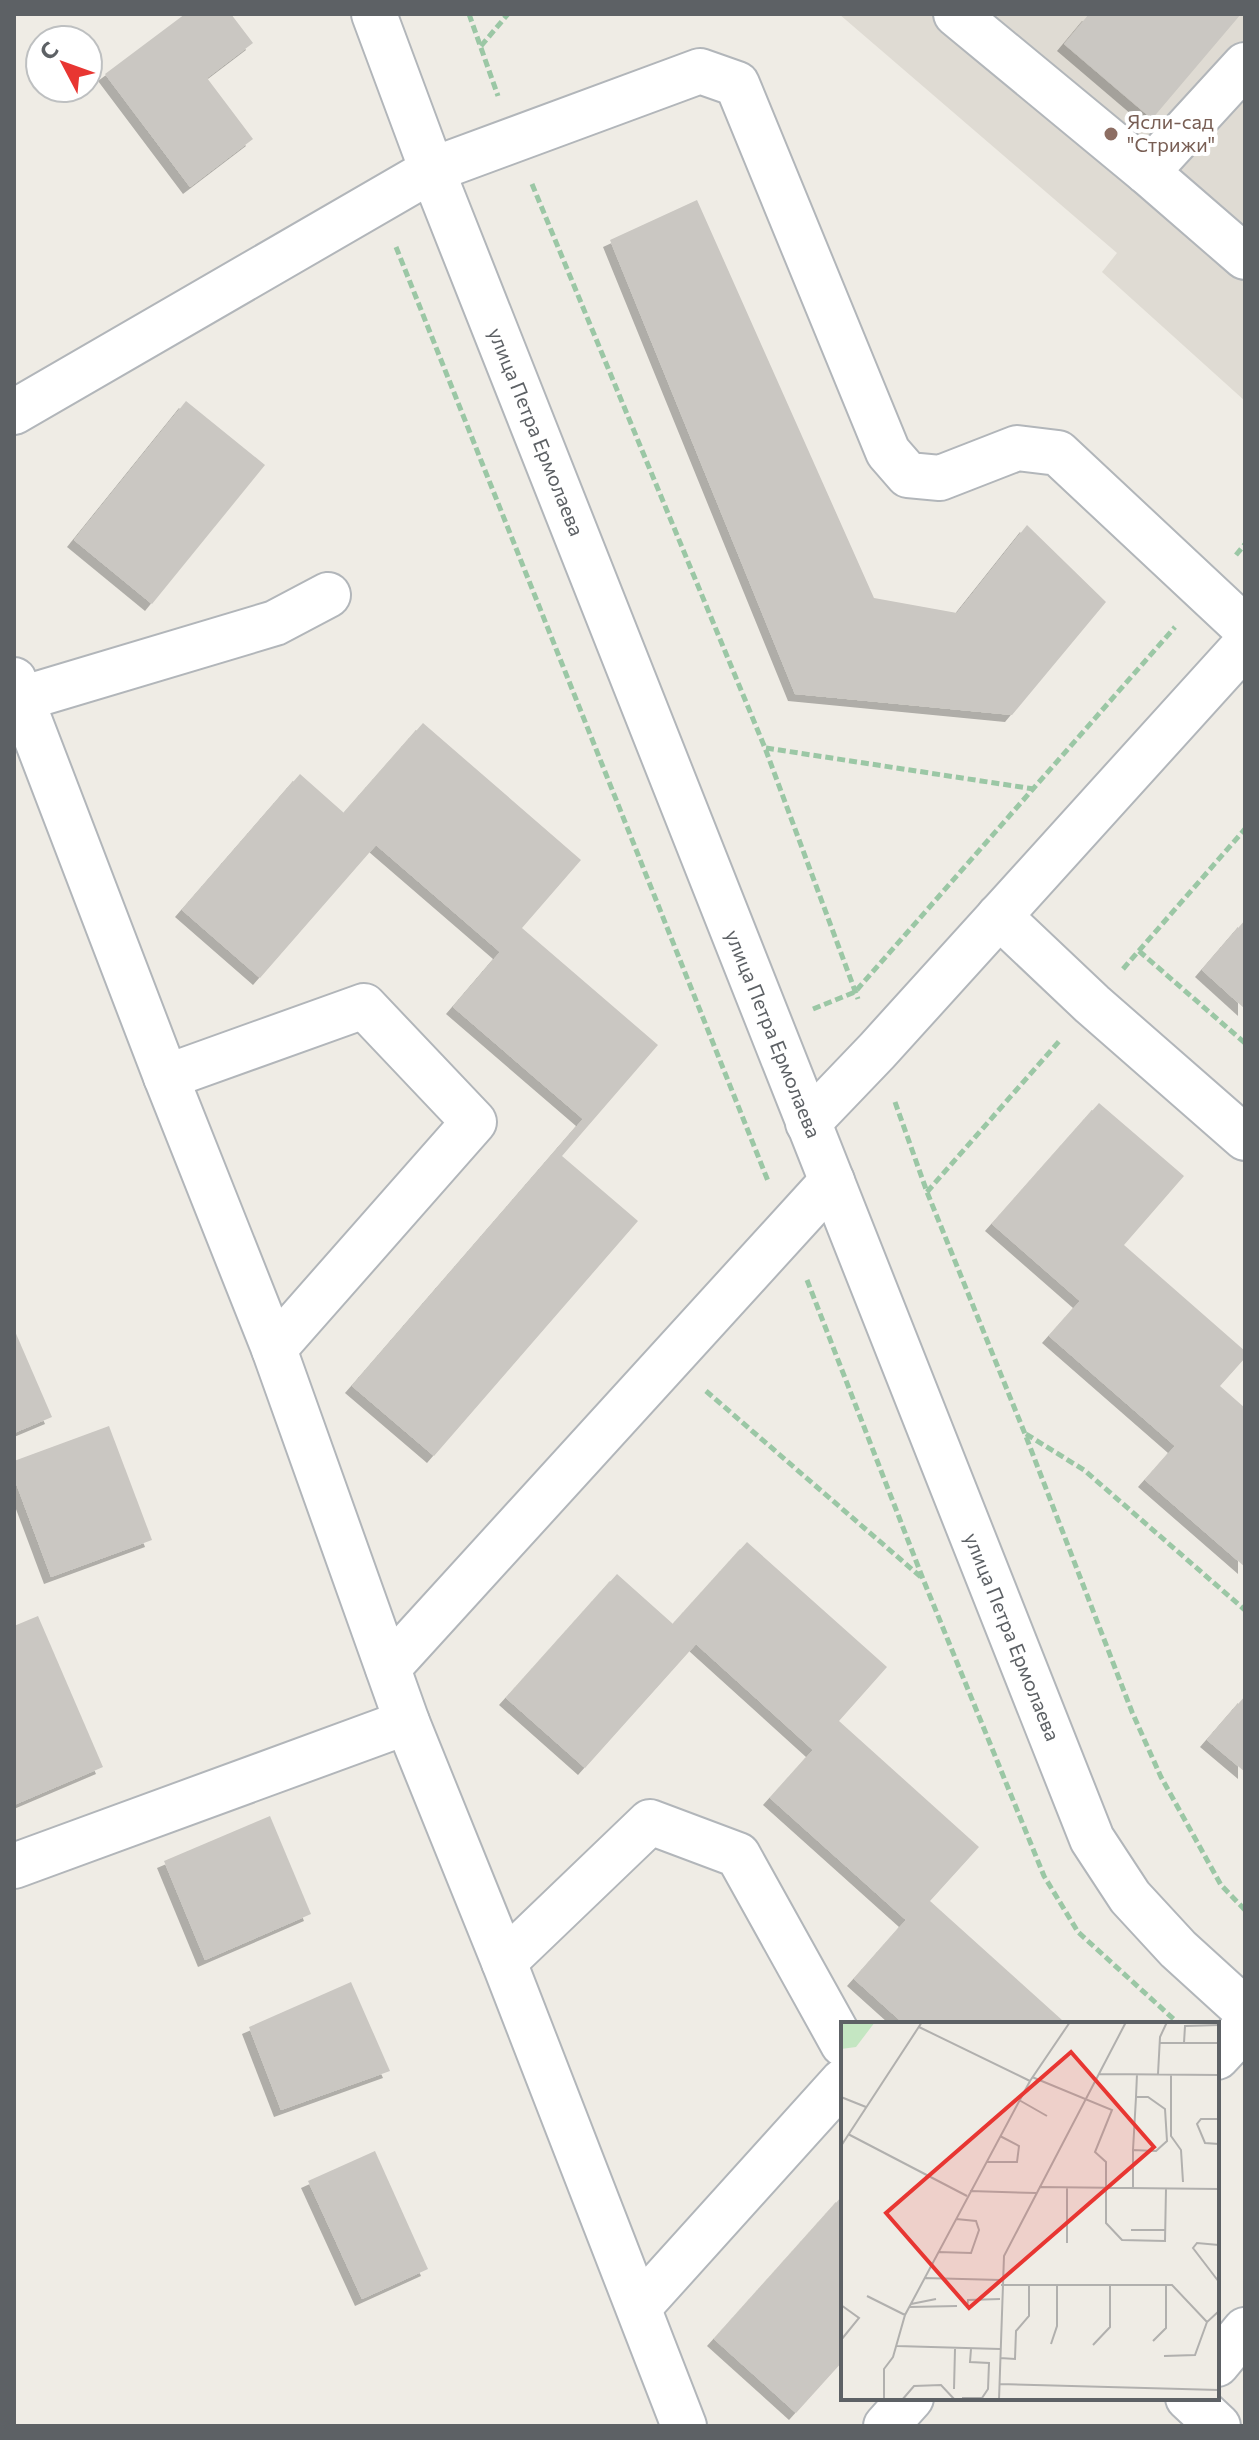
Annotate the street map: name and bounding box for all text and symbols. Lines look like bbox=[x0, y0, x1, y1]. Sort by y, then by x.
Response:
north arrow bbox=[24, 24, 104, 104]
text: С bbox=[33, 36, 64, 65]
place label: Ясли-сад "Стрижи" bbox=[1127, 109, 1215, 156]
marker: Ясли-сад "Стрижи" bbox=[1102, 125, 1120, 143]
street label: улица Петра Ермолаева bbox=[484, 324, 590, 539]
street label: улица Петра Ермолаева bbox=[721, 926, 827, 1141]
street label: улица Петра Ермолаева bbox=[960, 1529, 1066, 1744]
inset map bbox=[841, 2022, 1219, 2400]

